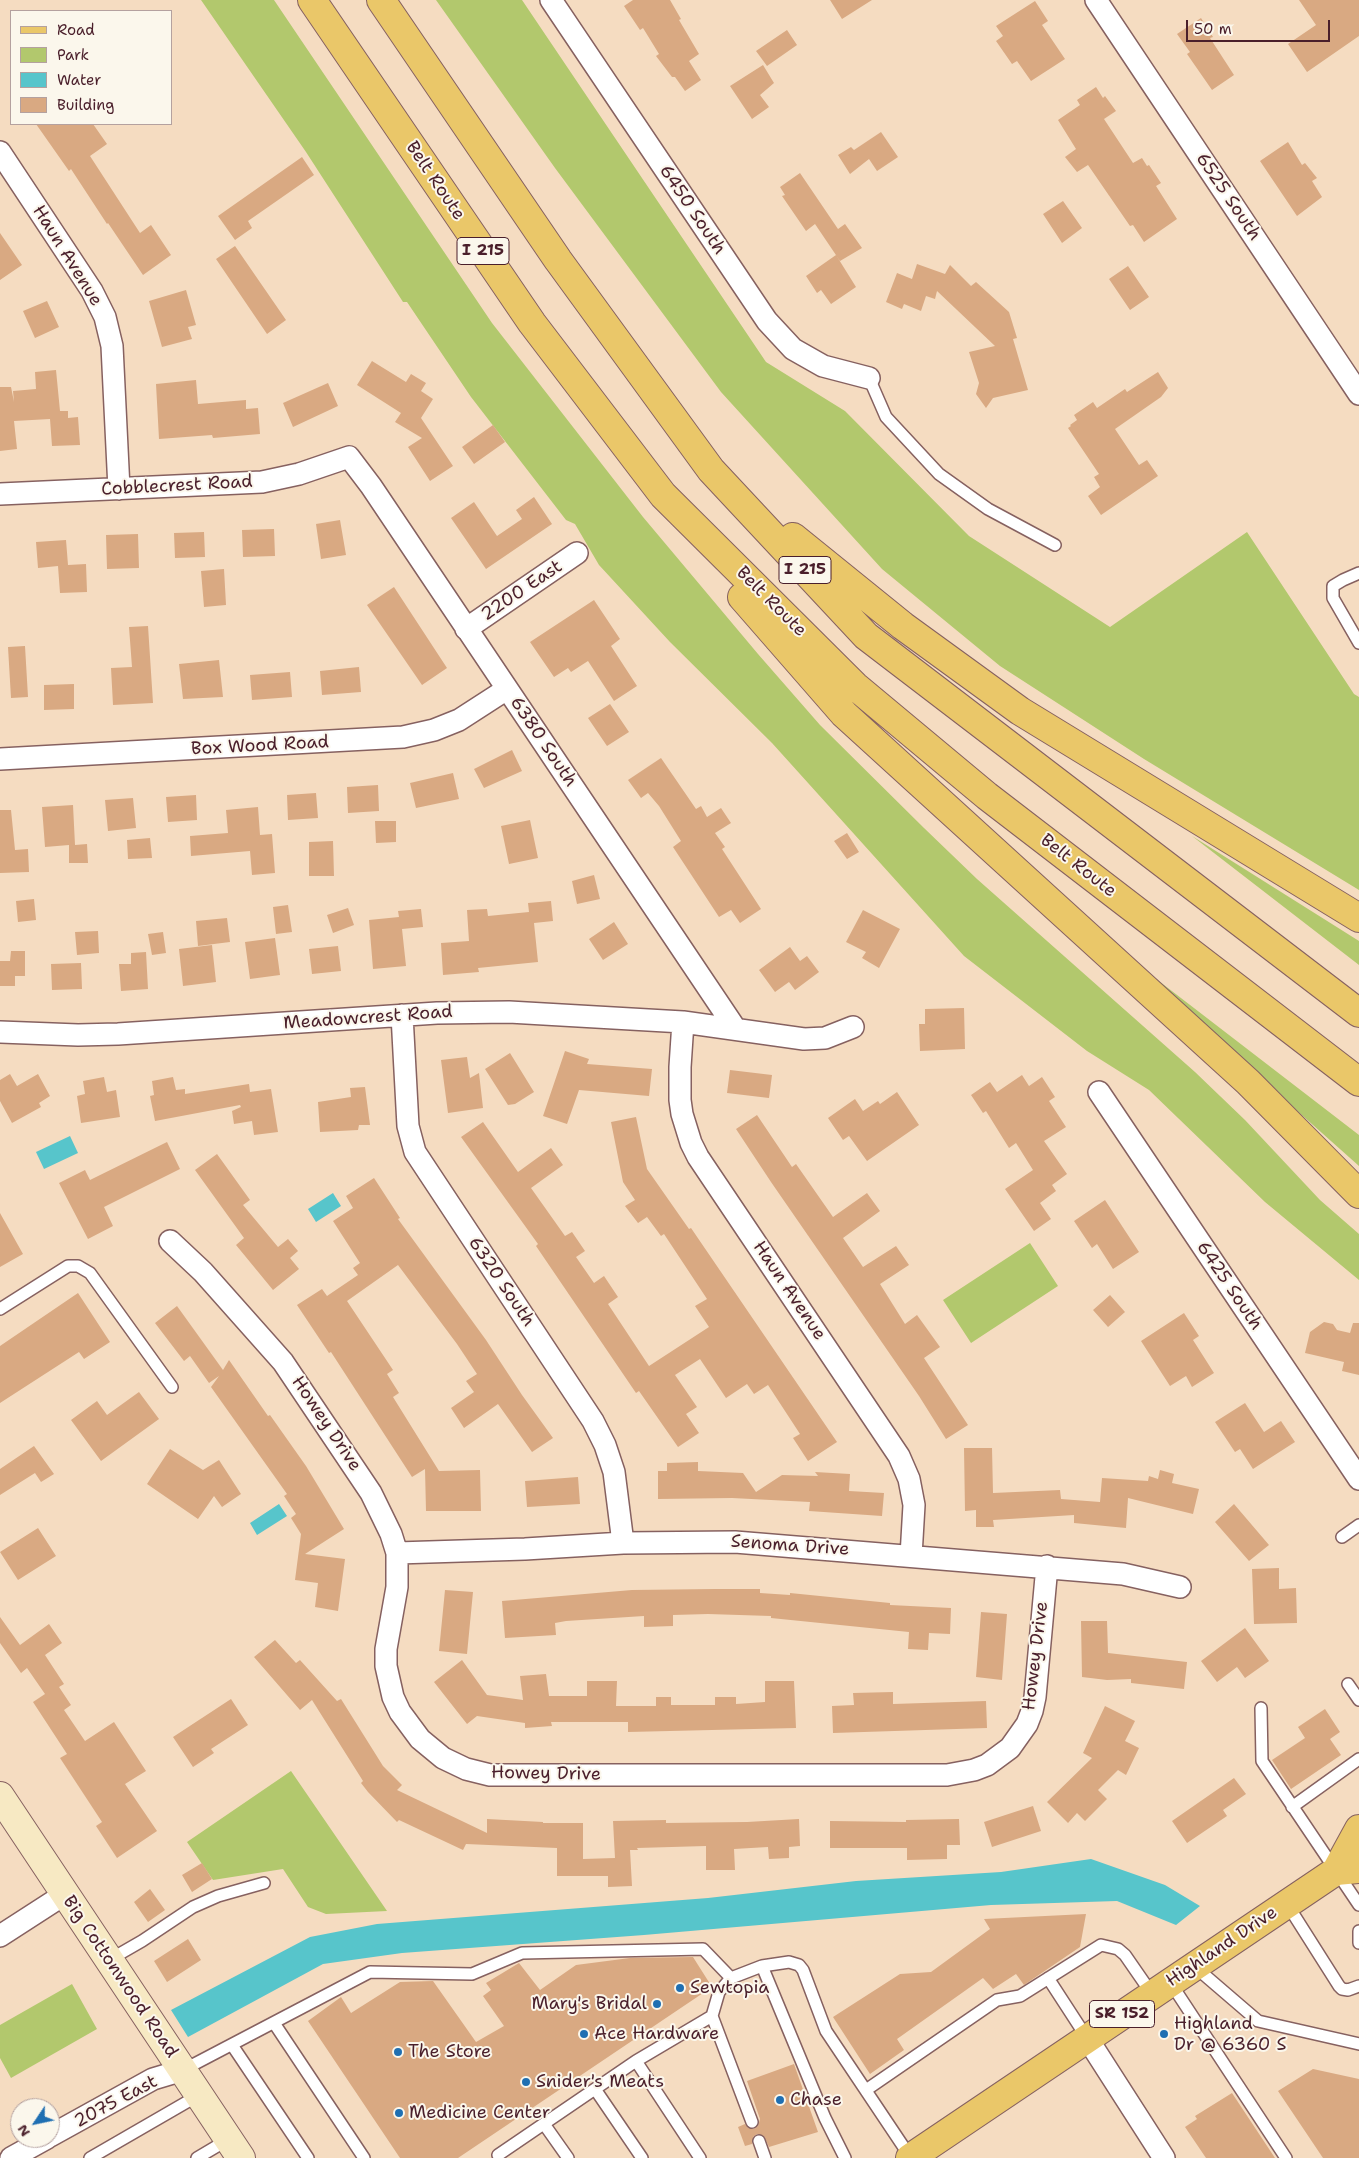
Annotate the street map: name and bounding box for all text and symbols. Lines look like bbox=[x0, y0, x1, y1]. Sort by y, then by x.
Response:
legend bbox=[10, 10, 172, 125]
scale bar bbox=[1189, 10, 1333, 42]
text: 50 m bbox=[1194, 19, 1232, 39]
text: Road bbox=[57, 20, 95, 40]
text: Park bbox=[57, 45, 89, 65]
text: Water bbox=[57, 70, 101, 90]
text: Building bbox=[57, 95, 114, 115]
street label: Belt Route bbox=[401, 137, 469, 225]
street label: 6525 South bbox=[1191, 149, 1265, 245]
street label: 6450 South bbox=[654, 161, 730, 259]
street label: Haun Avenue bbox=[27, 202, 107, 310]
road number: I 215 bbox=[457, 238, 509, 264]
street label: Cobblecrest Road bbox=[101, 471, 253, 501]
street label: 2200 East bbox=[477, 556, 567, 626]
road number: I 215 bbox=[779, 556, 831, 584]
street label: Belt Route bbox=[731, 562, 811, 642]
street label: 6380 South bbox=[505, 693, 581, 791]
street label: Box Wood Road bbox=[191, 732, 329, 760]
street label: Belt Route bbox=[1036, 830, 1120, 902]
street label: Meadowcrest Road bbox=[283, 1001, 453, 1035]
street label: 6320 South bbox=[463, 1233, 539, 1331]
street label: Haun Avenue bbox=[748, 1237, 830, 1345]
street label: 6425 South bbox=[1191, 1237, 1267, 1335]
street label: Howey Drive bbox=[286, 1372, 366, 1476]
street label: Senoma Drive bbox=[730, 1531, 850, 1561]
street label: Howey Drive bbox=[1019, 1600, 1053, 1712]
street label: Howey Drive bbox=[491, 1762, 601, 1786]
street label: Big Cottonwood Road bbox=[58, 1892, 182, 2062]
street label: Highland Drive bbox=[1162, 1902, 1282, 1992]
place label: Sewtopia bbox=[690, 1977, 769, 1999]
marker: Sewtopia bbox=[674, 1982, 686, 1994]
place label: Mary's Bridal bbox=[531, 1993, 647, 2015]
marker: Mary's Bridal bbox=[651, 1998, 663, 2010]
road number: SR 152 bbox=[1090, 2000, 1154, 2028]
place label: Highland Dr @ 6360 S bbox=[1174, 2013, 1287, 2056]
place label: Ace Hardware bbox=[594, 2023, 719, 2045]
marker: Ace Hardware bbox=[578, 2028, 590, 2040]
marker: Highland Dr @ 6360 S bbox=[1158, 2028, 1170, 2040]
place label: The Store bbox=[408, 2041, 491, 2063]
marker: The Store bbox=[392, 2046, 404, 2058]
street label: 2075 East bbox=[71, 2071, 161, 2133]
place label: Snider's Meats bbox=[536, 2071, 664, 2093]
marker: Snider's Meats bbox=[520, 2076, 532, 2088]
place label: Chase bbox=[790, 2089, 842, 2111]
marker: Chase bbox=[774, 2094, 786, 2106]
north arrow bbox=[10, 2098, 60, 2148]
place label: Medicine Center bbox=[409, 2102, 550, 2124]
marker: Medicine Center bbox=[393, 2107, 405, 2119]
text: N bbox=[13, 2121, 34, 2140]

